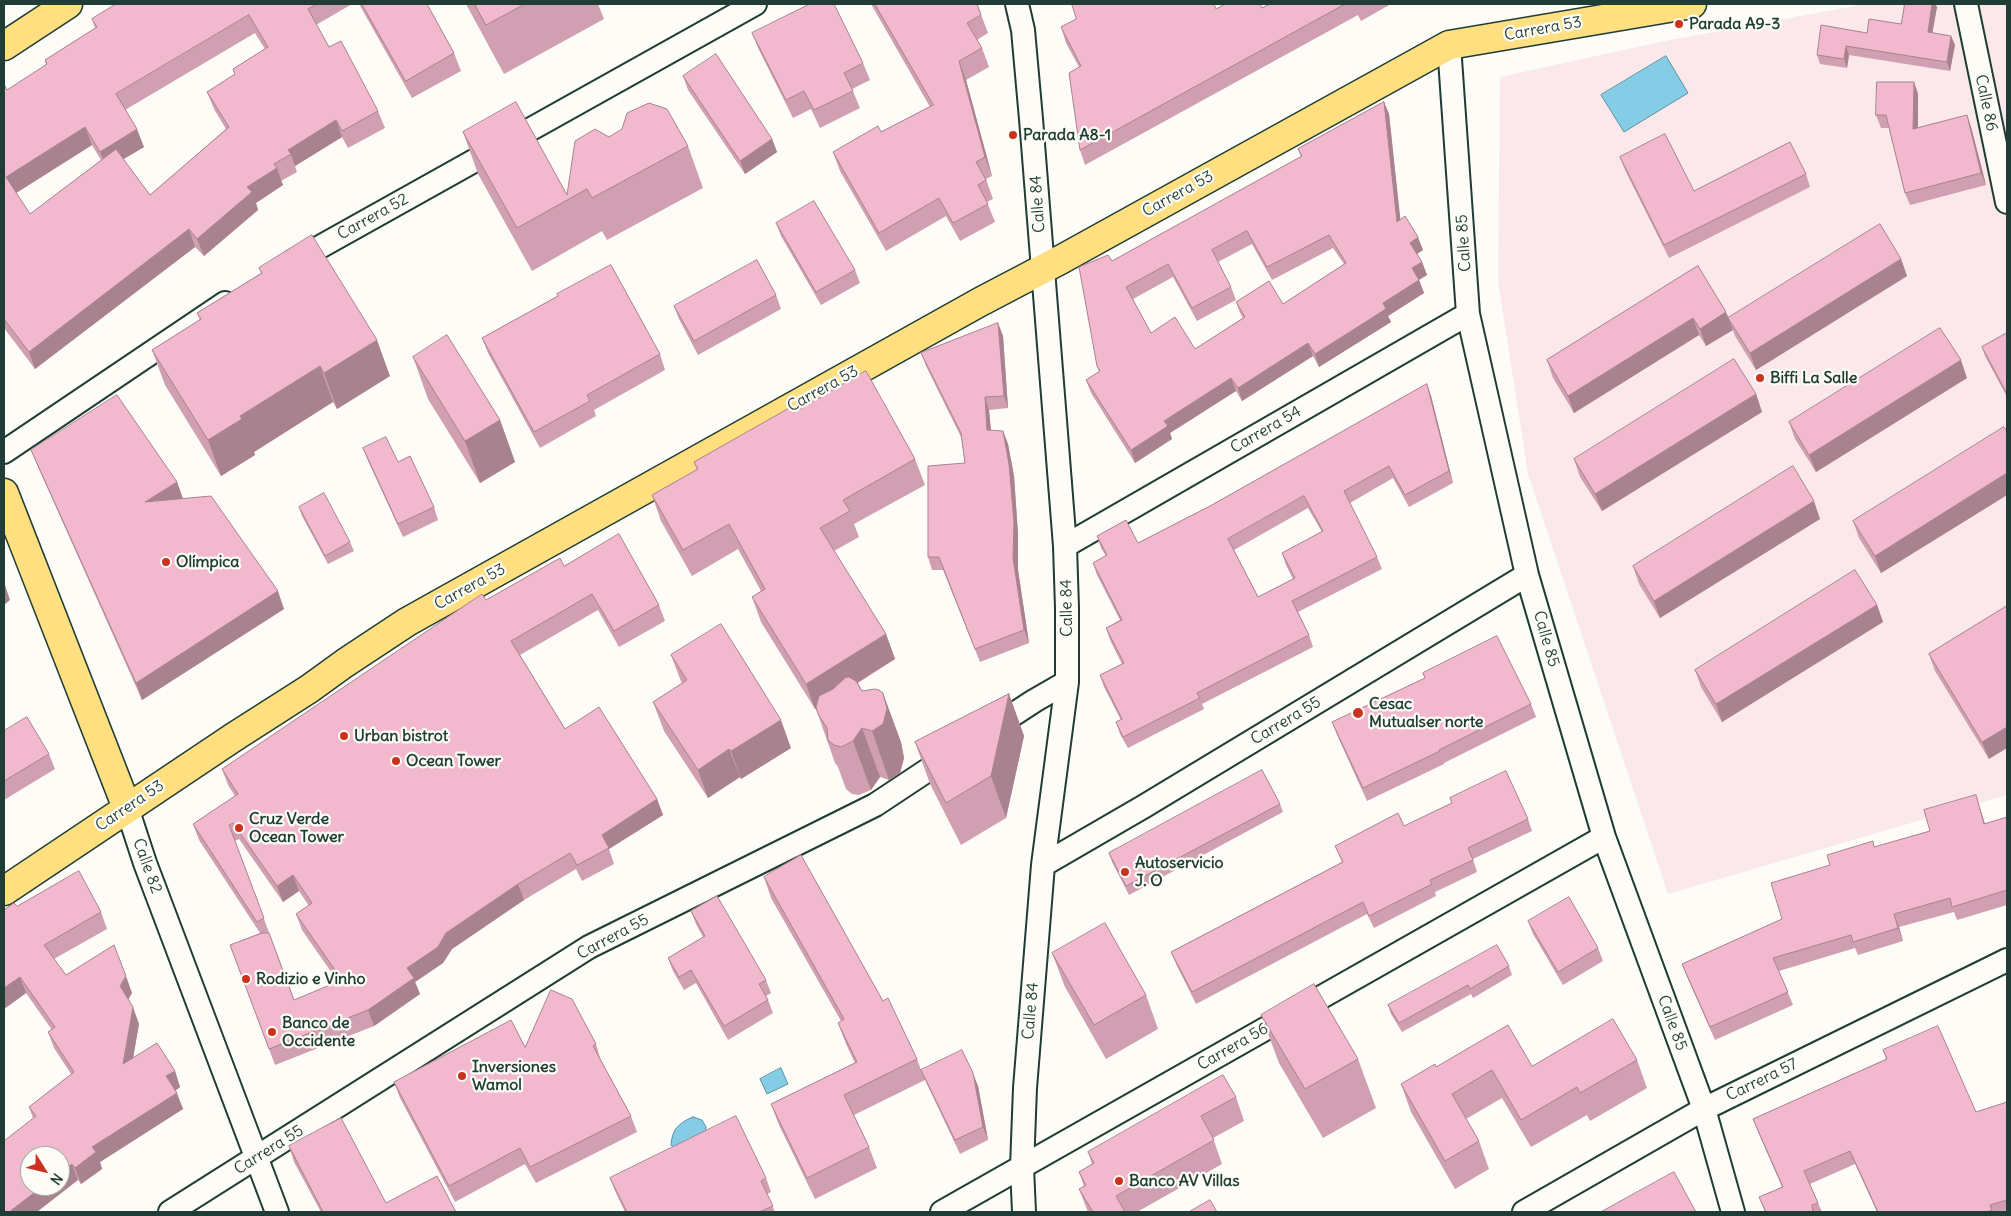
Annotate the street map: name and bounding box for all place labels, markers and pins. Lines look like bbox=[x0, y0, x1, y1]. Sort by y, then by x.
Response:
place label: Parada A9-3 bbox=[1689, 14, 1780, 34]
marker: Parada A9-3 bbox=[1673, 18, 1685, 30]
place label: Parada A8-1 bbox=[1023, 125, 1111, 145]
marker: Parada A8-1 bbox=[1007, 129, 1019, 141]
place label: Biffi La Salle bbox=[1770, 368, 1857, 388]
marker: Biffi La Salle bbox=[1754, 372, 1766, 384]
place label: Olímpica bbox=[176, 552, 239, 572]
marker: Olímpica bbox=[160, 556, 172, 568]
place label: Cesac Mutualser norte bbox=[1369, 694, 1483, 732]
marker: Cesac Mutualser norte bbox=[1351, 706, 1365, 720]
place label: Urban bistrot bbox=[354, 726, 448, 746]
marker: Urban bistrot bbox=[338, 730, 350, 742]
place label: Ocean Tower bbox=[406, 751, 501, 771]
marker: Ocean Tower bbox=[390, 755, 402, 767]
place label: Cruz Verde Ocean Tower bbox=[249, 809, 344, 847]
marker: Cruz Verde Ocean Tower bbox=[233, 822, 245, 834]
place label: Autoservicio J. O bbox=[1135, 853, 1223, 891]
marker: Autoservicio J. O bbox=[1119, 866, 1131, 878]
place label: Rodizio e Vinho bbox=[256, 969, 366, 989]
marker: Rodizio e Vinho bbox=[240, 973, 252, 985]
place label: Banco de Occidente bbox=[282, 1013, 355, 1051]
marker: Banco de Occidente bbox=[266, 1026, 278, 1038]
place label: Inversiones Wamol bbox=[472, 1057, 556, 1095]
marker: Inversiones Wamol bbox=[456, 1070, 468, 1082]
place label: Banco AV Villas bbox=[1129, 1171, 1239, 1191]
marker: Banco AV Villas bbox=[1113, 1175, 1125, 1187]

